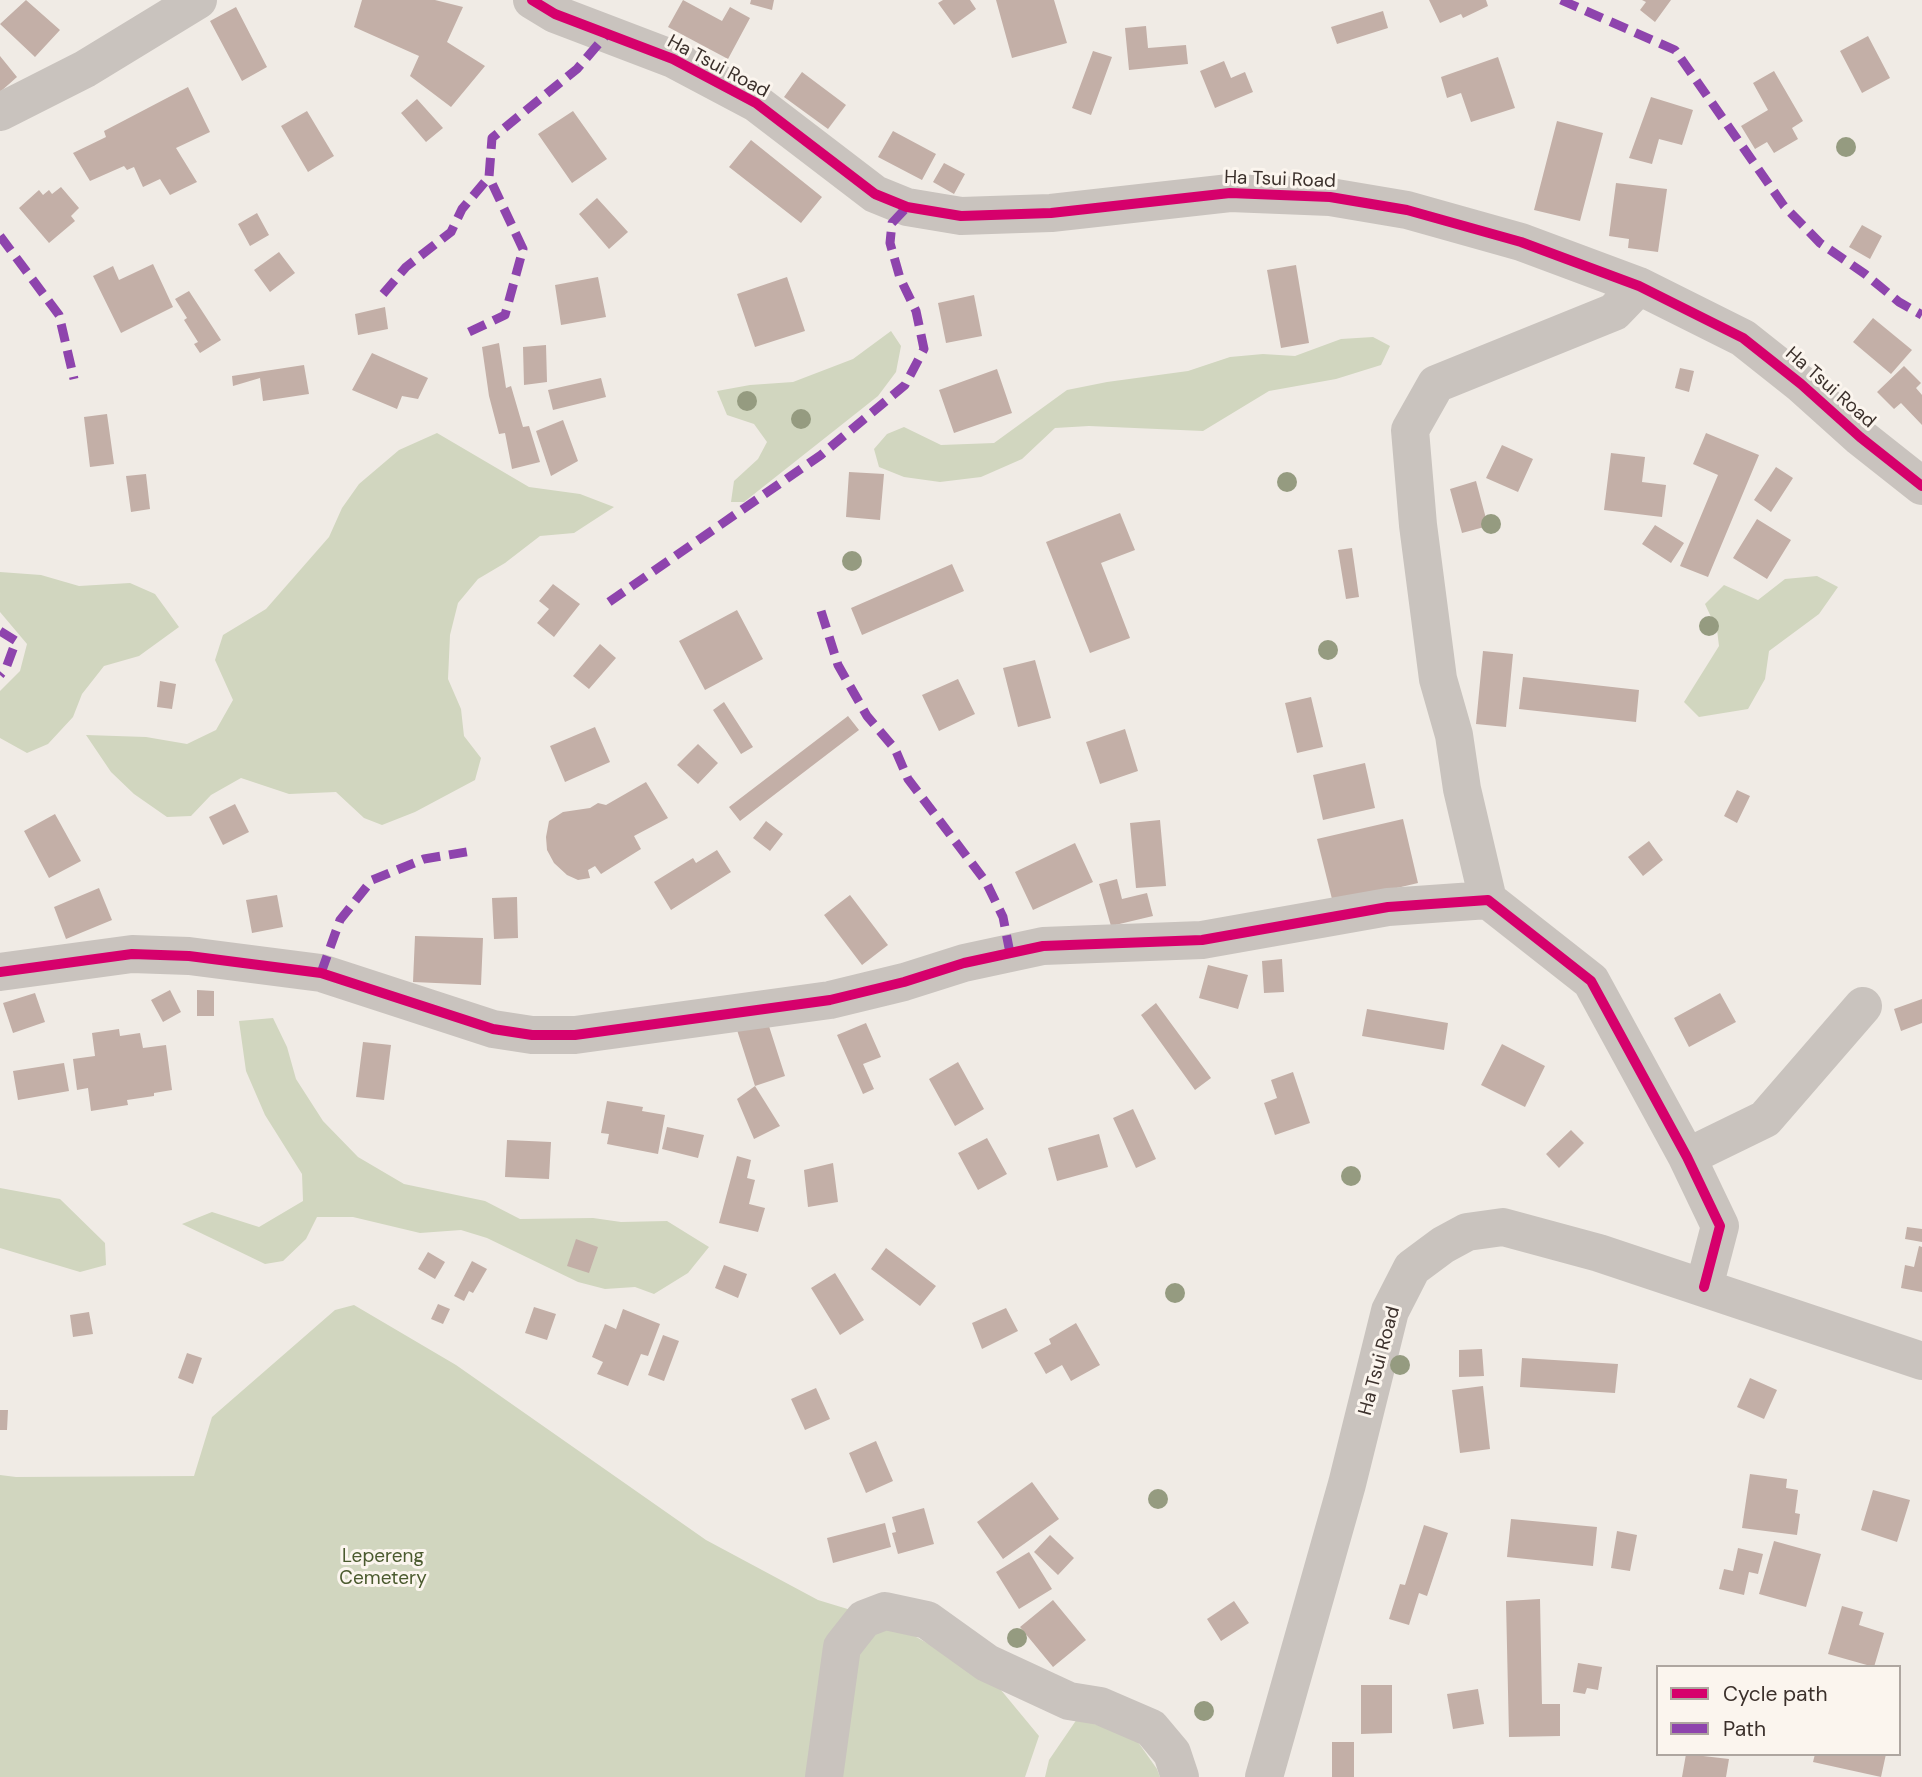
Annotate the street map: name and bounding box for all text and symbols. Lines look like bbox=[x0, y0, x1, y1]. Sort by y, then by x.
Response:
street label: Ha Tsui Road bbox=[663, 31, 773, 103]
street label: Ha Tsui Road bbox=[1224, 167, 1336, 193]
street label: Ha Tsui Road bbox=[1780, 343, 1880, 433]
street label: Ha Tsui Road bbox=[1355, 1304, 1405, 1418]
park label: Lepereng Cemetery bbox=[339, 1546, 427, 1590]
legend bbox=[1656, 1665, 1901, 1756]
text: Cycle path bbox=[1723, 1680, 1828, 1708]
text: Path bbox=[1723, 1715, 1766, 1743]

